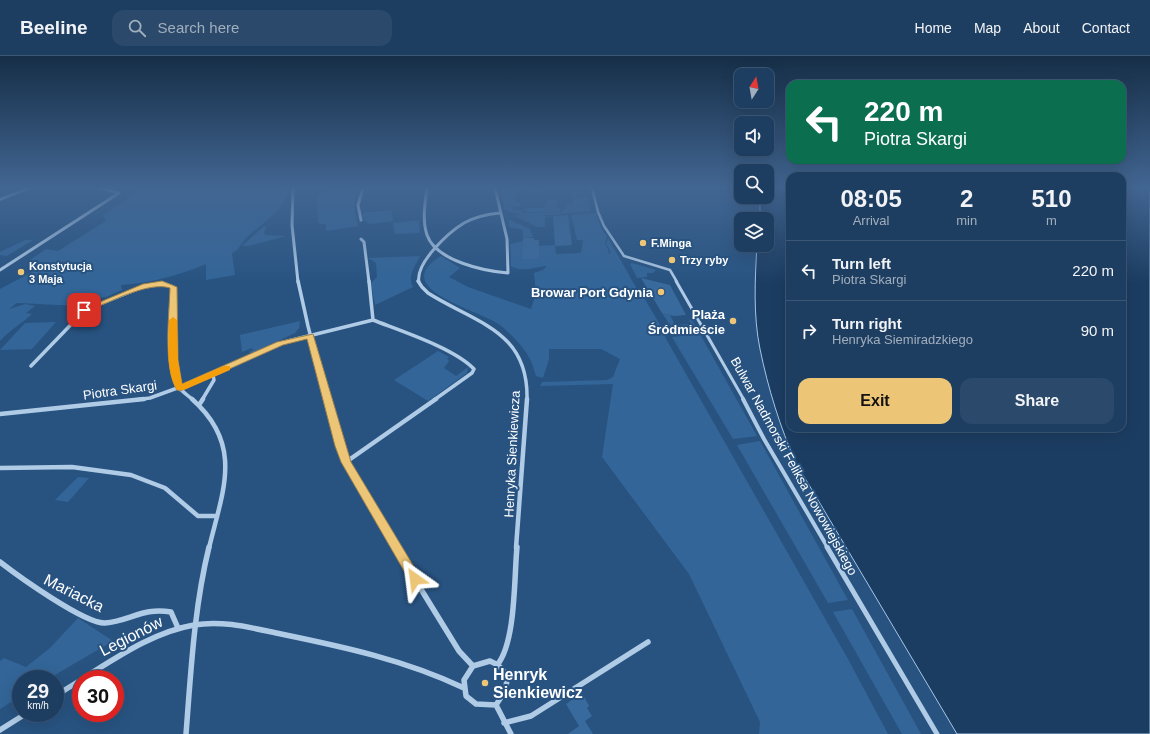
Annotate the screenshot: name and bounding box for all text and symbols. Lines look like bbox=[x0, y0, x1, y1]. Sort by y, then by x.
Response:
search box bbox=[112, 10, 392, 46]
text: Beeline bbox=[20, 17, 88, 38]
icon: search bbox=[126, 17, 148, 39]
text: Search here bbox=[158, 19, 239, 36]
text: Home bbox=[915, 20, 952, 36]
text: Map bbox=[974, 20, 1001, 36]
text: About bbox=[1023, 20, 1060, 36]
text: Contact bbox=[1082, 20, 1130, 36]
north arrow bbox=[734, 68, 774, 108]
map controls bbox=[734, 68, 774, 252]
icon: left bbox=[798, 96, 850, 148]
text: 220 m bbox=[864, 96, 943, 127]
button: sound bbox=[734, 116, 774, 156]
text: Piotra Skargi bbox=[864, 129, 967, 149]
button: search bbox=[734, 164, 774, 204]
text: 08:05 bbox=[840, 185, 902, 212]
text: 2 bbox=[960, 185, 973, 212]
text: 510 bbox=[1032, 185, 1072, 212]
button: layers bbox=[734, 212, 774, 252]
text: Arrival bbox=[853, 213, 890, 228]
text: min bbox=[956, 213, 977, 228]
text: m bbox=[1046, 213, 1057, 228]
place label: F.Minga bbox=[651, 237, 692, 249]
marker: F.Minga bbox=[638, 238, 648, 248]
place label: Trzy ryby bbox=[680, 254, 729, 266]
marker: Trzy ryby bbox=[667, 255, 677, 265]
text: Turn left bbox=[832, 255, 891, 272]
place label: Konstytucja 3 Maja bbox=[29, 260, 93, 285]
icon: left bbox=[798, 260, 820, 282]
text: 220 m bbox=[1072, 262, 1114, 279]
marker: Konstytucja 3 Maja bbox=[16, 267, 26, 277]
text: Piotra Skargi bbox=[832, 272, 906, 287]
place label: Browar Port Gdynia bbox=[531, 285, 654, 300]
marker: Browar Port Gdynia bbox=[656, 287, 666, 297]
pin bbox=[67, 293, 101, 327]
icon: arrive bbox=[73, 299, 95, 321]
place label: Plaża Śródmieście bbox=[648, 307, 726, 337]
text: Turn right bbox=[832, 315, 902, 332]
marker: Plaża Śródmieście bbox=[728, 316, 738, 326]
icon: right bbox=[798, 320, 820, 342]
text: 90 m bbox=[1081, 322, 1114, 339]
text: Henryka Siemiradzkiego bbox=[832, 332, 973, 347]
street label: Bulwar Nadmorski Feliksa Nowowiejskiego bbox=[728, 354, 860, 578]
street label: Piotra Skargi bbox=[82, 377, 158, 403]
button: Exit bbox=[798, 378, 952, 424]
button: Share bbox=[960, 378, 1114, 424]
street label: Henryka Sienkiewicza bbox=[501, 389, 523, 518]
position arrow bbox=[394, 558, 436, 600]
street label: Mariacka bbox=[41, 571, 107, 615]
street label: Legionów bbox=[97, 613, 166, 659]
place label: Henryk Sienkiewicz bbox=[493, 666, 583, 701]
speed limit sign: 30 bbox=[72, 670, 124, 722]
marker: Henryk Sienkiewicz bbox=[480, 678, 490, 688]
text: 29 bbox=[27, 680, 49, 702]
text: km/h bbox=[27, 700, 49, 711]

